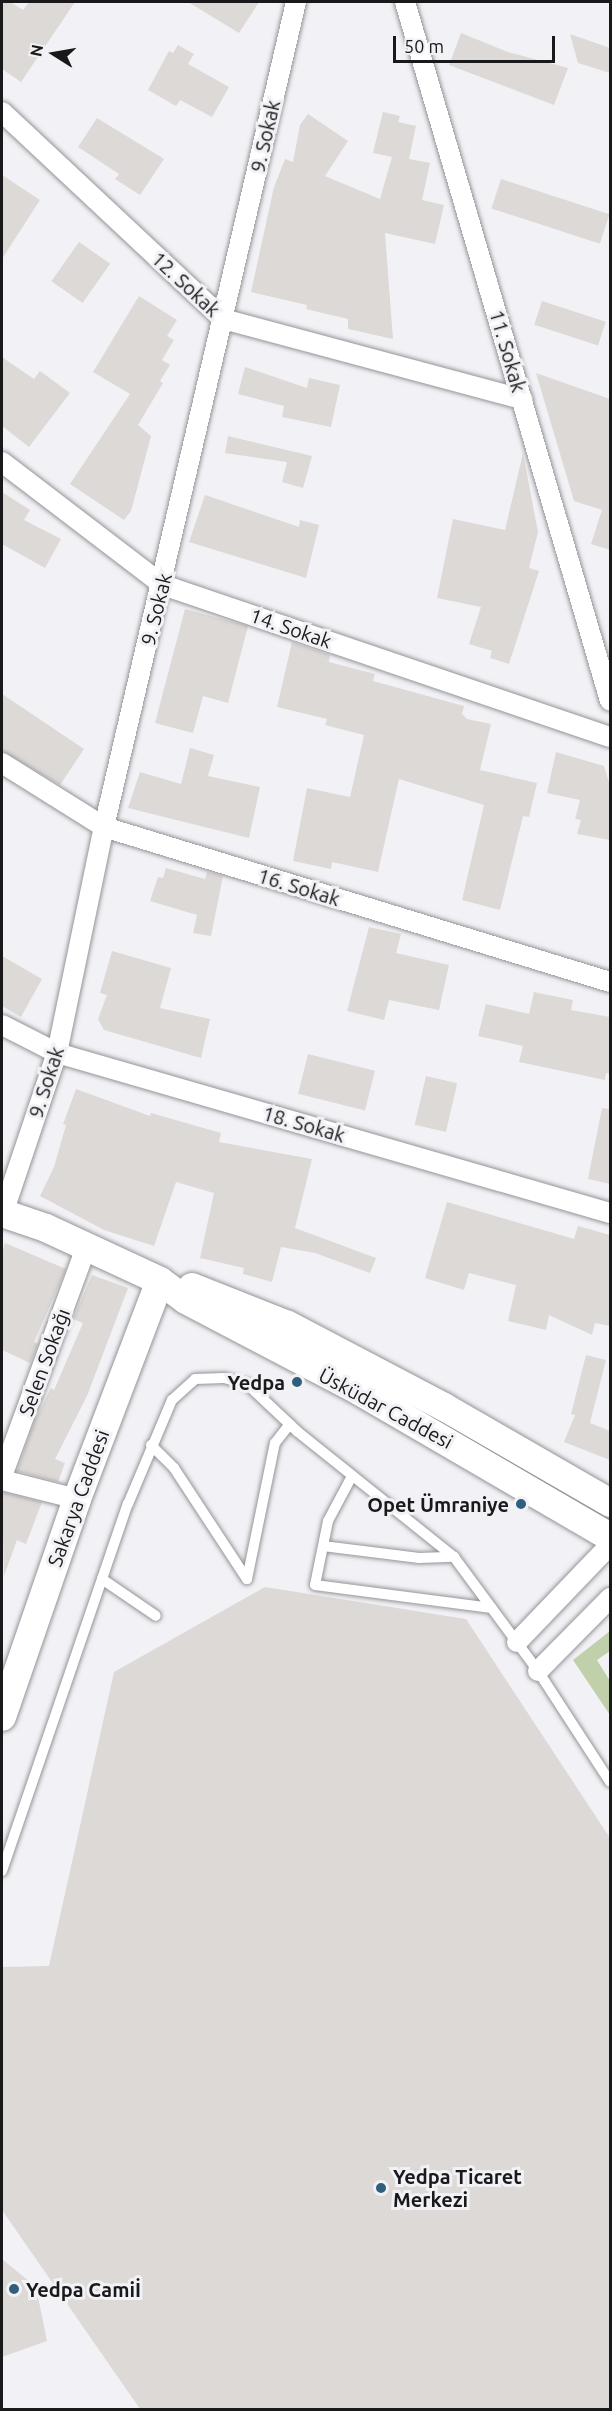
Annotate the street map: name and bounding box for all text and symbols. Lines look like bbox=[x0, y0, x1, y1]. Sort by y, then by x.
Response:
north arrow bbox=[24, 24, 84, 84]
scale bar bbox=[396, 24, 558, 62]
text: 50 m bbox=[404, 36, 444, 56]
text: N bbox=[26, 43, 46, 58]
street label: 9. Sokak bbox=[245, 98, 285, 174]
street label: 12. Sokak bbox=[147, 246, 225, 322]
street label: 11. Sokak bbox=[485, 307, 531, 395]
street label: 9. Sokak bbox=[135, 570, 177, 648]
street label: 14. Sokak bbox=[247, 603, 335, 653]
street label: 16. Sokak bbox=[255, 863, 343, 911]
street label: 9. Sokak bbox=[23, 1043, 69, 1121]
street label: 18. Sokak bbox=[260, 1101, 348, 1147]
street label: Selen Sokağı bbox=[13, 1305, 75, 1419]
street label: Üsküdar Caddesi bbox=[315, 1363, 457, 1453]
place label: Yedpa bbox=[227, 1370, 285, 1394]
marker: Yedpa bbox=[290, 1375, 304, 1389]
street label: Sakarya Caddesi bbox=[42, 1426, 114, 1570]
place label: Opet Ümraniye bbox=[367, 1492, 509, 1516]
marker: Opet Ümraniye bbox=[514, 1497, 528, 1511]
place label: Yedpa Ticaret Merkezi bbox=[393, 2164, 522, 2211]
marker: Yedpa Ticaret Merkezi bbox=[374, 2181, 388, 2195]
place label: Yedpa Camiİ bbox=[26, 2277, 141, 2301]
marker: Yedpa Camiİ bbox=[7, 2282, 21, 2296]

